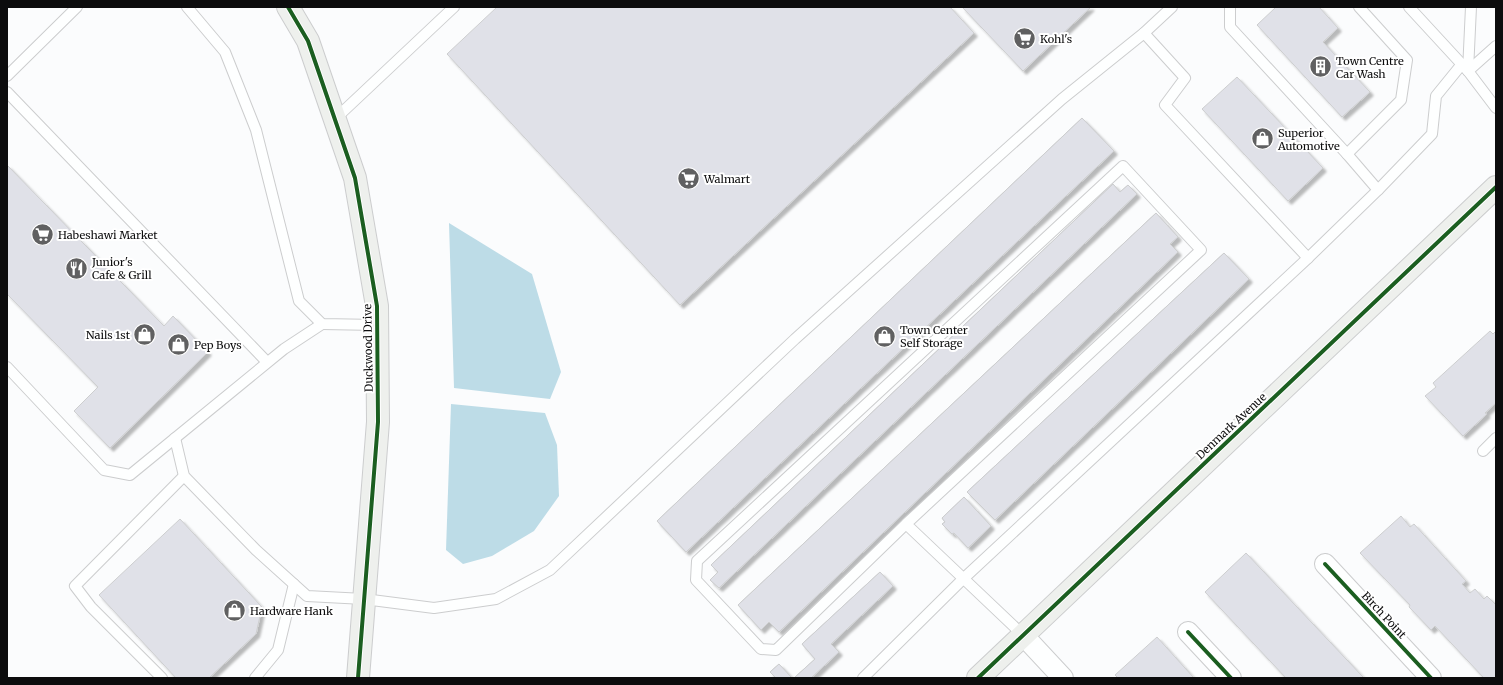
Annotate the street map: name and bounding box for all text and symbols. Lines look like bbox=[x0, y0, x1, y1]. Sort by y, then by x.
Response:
supermarket icon: Kohl's bbox=[1012, 26, 1038, 52]
place label: Kohl's bbox=[1040, 32, 1072, 46]
building icon: Town Centre Car Wash bbox=[1308, 54, 1334, 80]
place label: Town Centre Car Wash bbox=[1336, 54, 1404, 81]
shop icon: Superior Automotive bbox=[1250, 126, 1276, 152]
place label: Superior Automotive bbox=[1277, 126, 1340, 153]
supermarket icon: Walmart bbox=[676, 166, 702, 192]
place label: Walmart bbox=[703, 172, 751, 186]
supermarket icon: Habeshawi Market bbox=[30, 222, 56, 248]
place label: Habeshawi Market bbox=[58, 228, 158, 242]
restaurant icon: Junior's Cafe & Grill bbox=[64, 255, 90, 281]
place label: Junior's Cafe & Grill bbox=[91, 255, 152, 282]
street label: Duckwood Drive bbox=[360, 304, 376, 392]
shop icon: Nails 1st bbox=[132, 322, 158, 348]
shop icon: Town Center Self Storage bbox=[871, 323, 897, 349]
place label: Town Center Self Storage bbox=[900, 323, 968, 350]
place label: Nails 1st bbox=[86, 328, 131, 342]
shop icon: Pep Boys bbox=[166, 332, 192, 358]
place label: Pep Boys bbox=[194, 338, 242, 352]
street label: Denmark Avenue bbox=[1193, 390, 1269, 462]
street label: Birch Point bbox=[1359, 589, 1410, 642]
shop icon: Hardware Hank bbox=[222, 598, 248, 624]
place label: Hardware Hank bbox=[250, 604, 333, 618]

